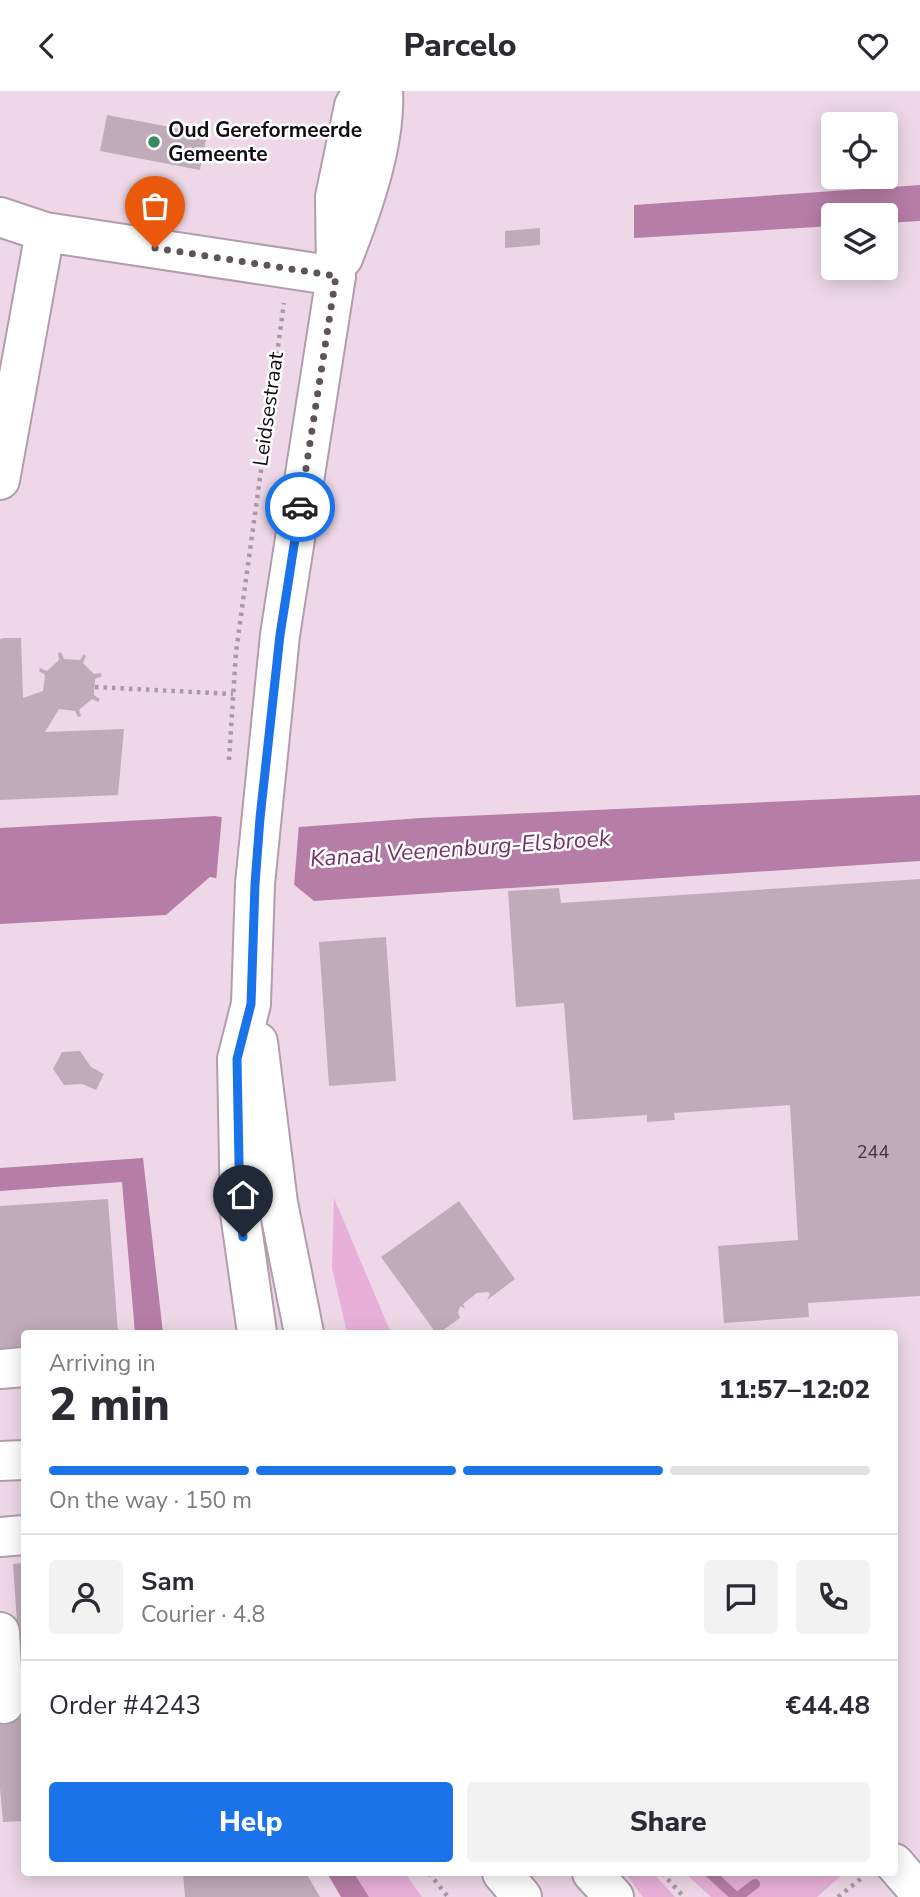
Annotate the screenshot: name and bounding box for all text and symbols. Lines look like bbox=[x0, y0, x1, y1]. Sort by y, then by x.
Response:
text: Parcelo bbox=[403, 24, 517, 67]
icon: back bbox=[28, 27, 66, 65]
icon: heart bbox=[854, 27, 892, 65]
map controls bbox=[821, 112, 898, 280]
button: locate bbox=[821, 112, 898, 189]
place label: Oud Gereformeerde Gemeente bbox=[168, 116, 362, 168]
marker: Oud Gereformeerde Gemeente bbox=[146, 134, 162, 150]
pin bbox=[125, 176, 185, 248]
icon: bag bbox=[136, 187, 174, 225]
button: layers bbox=[821, 203, 898, 280]
street label: Leidsestraat bbox=[246, 349, 290, 468]
courier bbox=[265, 472, 335, 542]
icon: car bbox=[281, 488, 319, 526]
water label: Kanaal Veenenburg-Elsbroek bbox=[309, 823, 612, 874]
house number: 244 bbox=[857, 1140, 889, 1164]
pin bbox=[213, 1165, 273, 1237]
icon: home bbox=[224, 1176, 262, 1214]
text: Arriving in bbox=[49, 1348, 156, 1379]
text: 11:57–12:02 bbox=[719, 1372, 870, 1407]
text: 2 min bbox=[49, 1373, 170, 1436]
text: On the way · 150 m bbox=[49, 1485, 252, 1516]
button: person bbox=[49, 1560, 123, 1634]
button: chat bbox=[704, 1560, 778, 1634]
button: phone bbox=[796, 1560, 870, 1634]
text: Sam bbox=[141, 1564, 194, 1599]
text: Courier · 4.8 bbox=[141, 1599, 265, 1630]
text: Order #4243 bbox=[49, 1688, 201, 1723]
text: €44.48 bbox=[786, 1688, 870, 1723]
button: Help bbox=[49, 1782, 453, 1862]
button: Share bbox=[467, 1782, 870, 1862]

